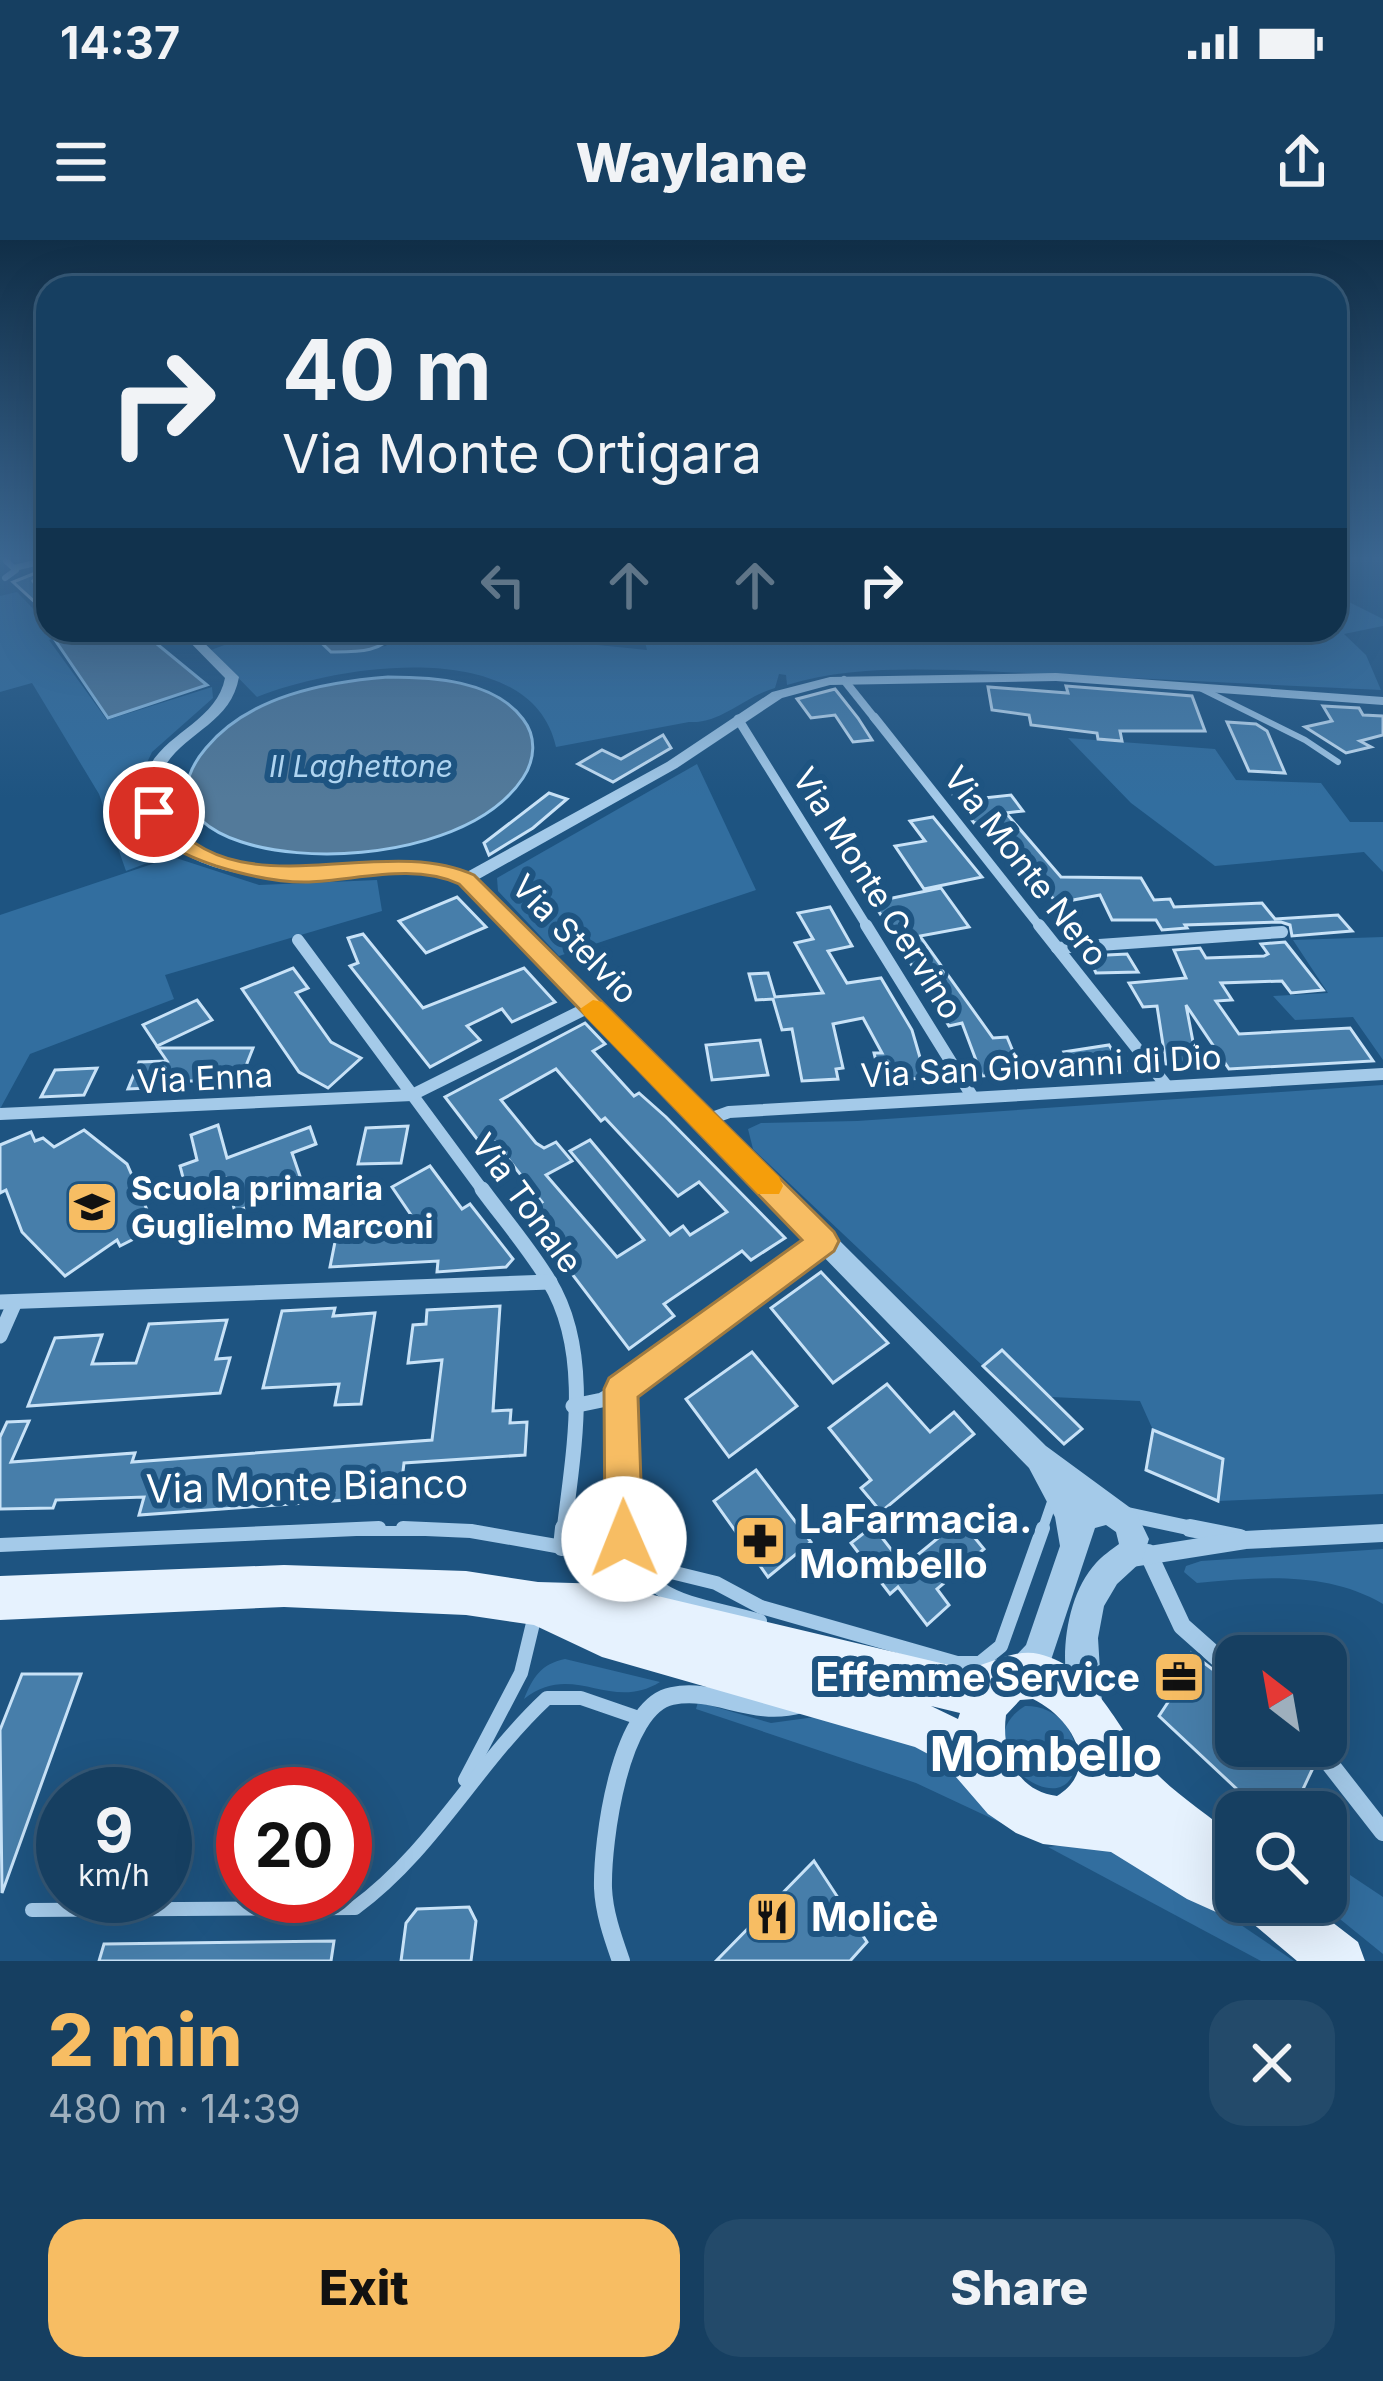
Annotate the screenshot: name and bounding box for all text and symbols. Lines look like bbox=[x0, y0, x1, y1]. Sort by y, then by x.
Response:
text: 14:37 bbox=[60, 15, 180, 70]
icon: menu bbox=[48, 129, 114, 195]
icon: share bbox=[1269, 129, 1335, 195]
text: Waylane bbox=[576, 130, 807, 195]
text: 40 m bbox=[282, 319, 492, 420]
icon: right bbox=[84, 324, 240, 480]
text: Via Monte Ortigara bbox=[282, 421, 762, 486]
icon: left bbox=[470, 552, 536, 618]
icon: ahead bbox=[596, 552, 662, 618]
icon: ahead bbox=[722, 552, 788, 618]
icon: right bbox=[848, 552, 914, 618]
water label: Il Laghettone bbox=[269, 748, 453, 784]
street label: Via Monte Nero bbox=[936, 758, 1116, 974]
street label: Via Monte Cervino bbox=[785, 760, 971, 1026]
pin bbox=[103, 761, 205, 863]
icon: arrive bbox=[121, 779, 187, 845]
street label: Via Stelvio bbox=[504, 866, 646, 1012]
street label: Via San Giovanni di Dio bbox=[860, 1037, 1222, 1095]
street label: Via Enna bbox=[136, 1054, 274, 1102]
street label: Via Tonale bbox=[463, 1126, 591, 1280]
place label: Scuola primaria Guglielmo Marconi bbox=[131, 1168, 434, 1246]
school or university icon: Scuola primaria Guglielmo Marconi bbox=[64, 1179, 120, 1235]
street label: Via Monte Bianco bbox=[145, 1459, 469, 1512]
position arrow bbox=[561, 1476, 687, 1602]
place label: LaFarmacia. Mombello bbox=[799, 1495, 1032, 1587]
pharmacy icon: LaFarmacia. Mombello bbox=[732, 1513, 788, 1569]
north arrow bbox=[1215, 1635, 1347, 1767]
map controls bbox=[1215, 1635, 1347, 1923]
office icon: Effemme Service bbox=[1151, 1649, 1207, 1705]
place label: Effemme Service bbox=[815, 1653, 1140, 1700]
district label: Mombello bbox=[930, 1724, 1162, 1783]
speed limit sign: 20 bbox=[216, 1767, 372, 1923]
button: search bbox=[1215, 1791, 1347, 1923]
text: 9 bbox=[95, 1794, 133, 1866]
text: km/h bbox=[78, 1857, 150, 1893]
restaurant icon: Molicè bbox=[744, 1889, 800, 1945]
place label: Molicè bbox=[811, 1893, 939, 1940]
text: 2 min bbox=[48, 1996, 243, 2083]
button: close bbox=[1209, 2000, 1335, 2126]
text: 480 m · 14:39 bbox=[48, 2085, 301, 2132]
button: Exit bbox=[48, 2219, 680, 2357]
button: Share bbox=[704, 2219, 1335, 2357]

